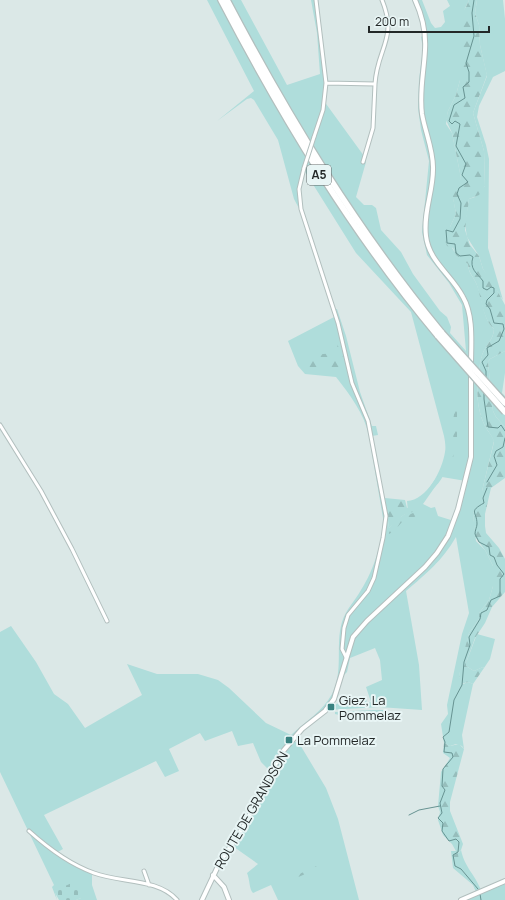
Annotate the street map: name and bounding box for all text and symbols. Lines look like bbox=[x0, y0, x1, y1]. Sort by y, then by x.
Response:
scale bar bbox=[369, 8, 489, 34]
text: 200 m bbox=[375, 13, 409, 30]
road number: A5 bbox=[307, 165, 331, 185]
place label: Giez, La Pommelaz bbox=[339, 691, 401, 724]
marker: Giez, La Pommelaz bbox=[326, 702, 336, 712]
place label: La Pommelaz bbox=[297, 731, 376, 749]
marker: La Pommelaz bbox=[284, 735, 294, 745]
street label: ROUTE DE GRANDSON bbox=[210, 748, 292, 872]

